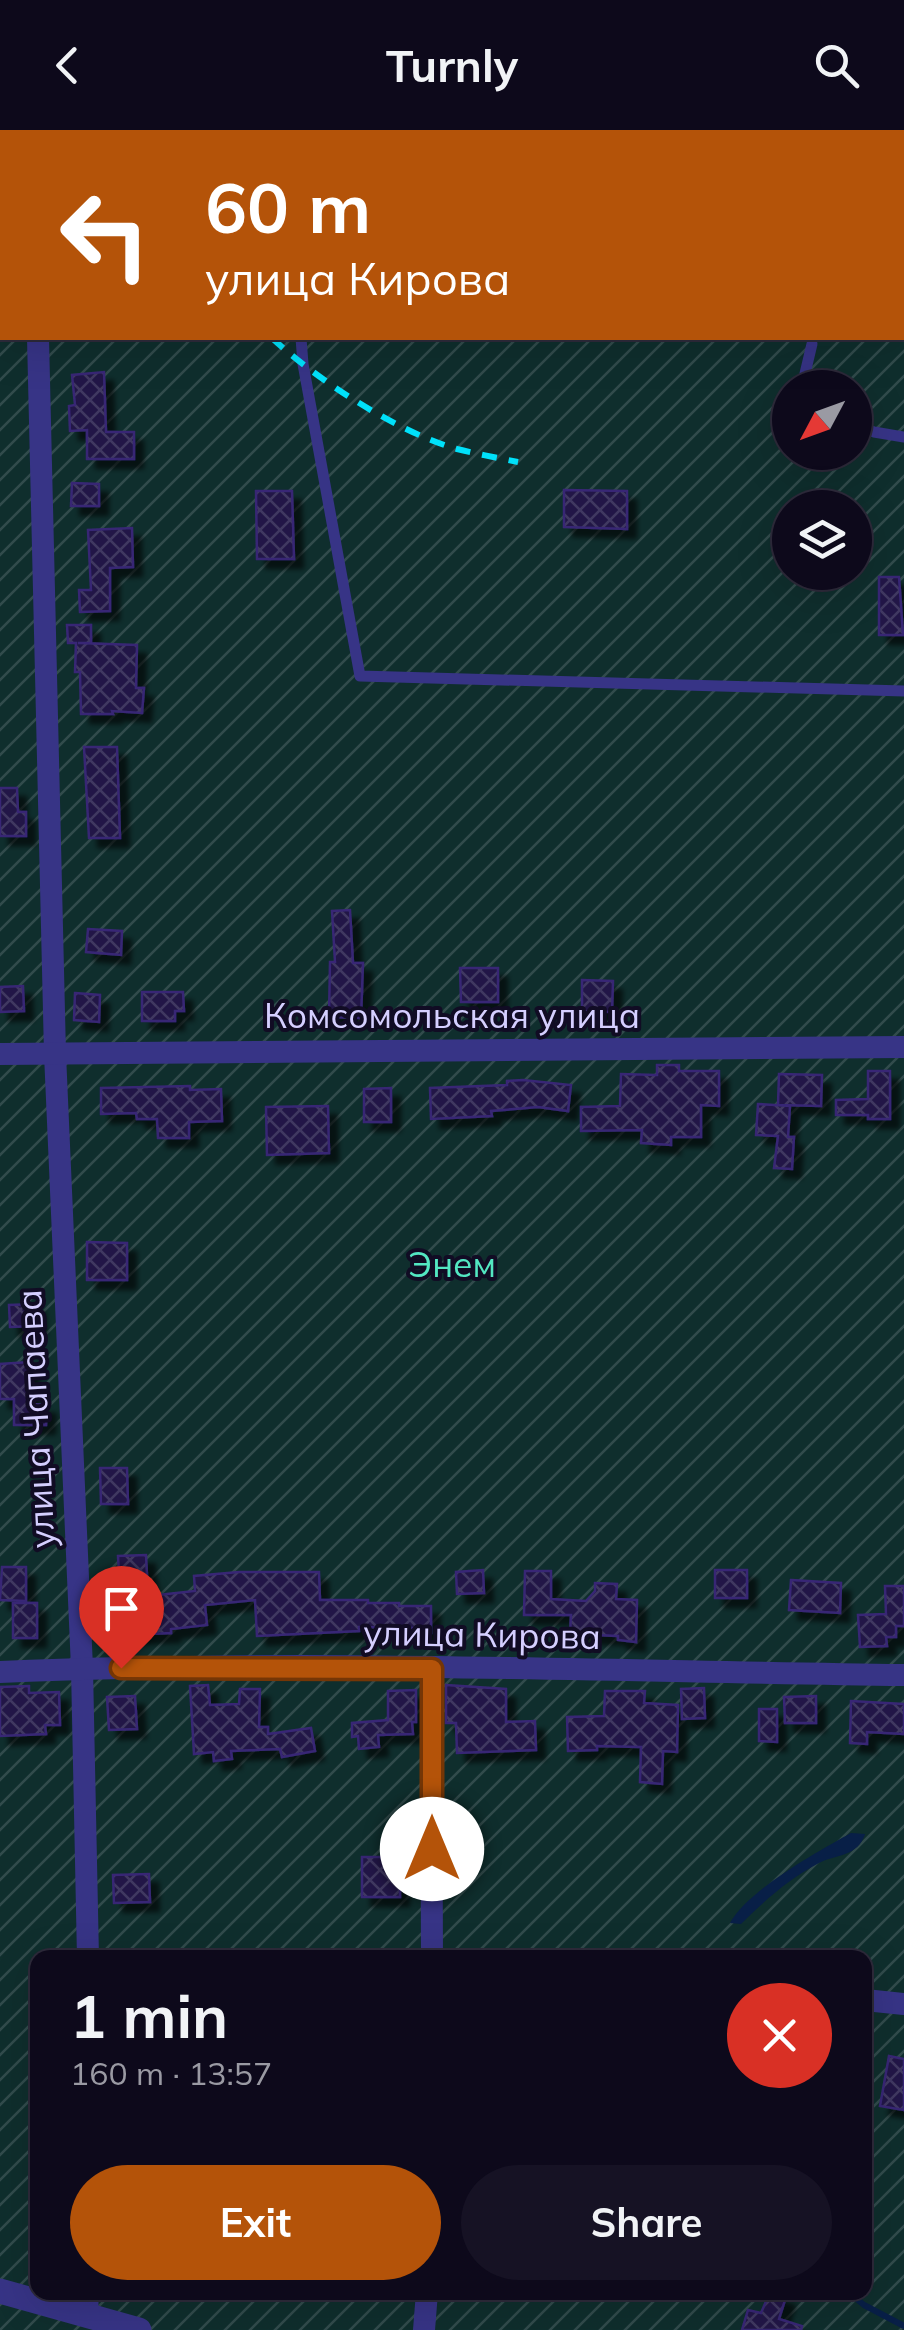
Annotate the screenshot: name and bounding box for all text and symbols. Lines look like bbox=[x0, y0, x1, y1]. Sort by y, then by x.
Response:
text: Turnly bbox=[386, 37, 518, 93]
icon: back bbox=[40, 38, 95, 93]
icon: search bbox=[809, 38, 864, 93]
text: 60 m bbox=[205, 163, 371, 251]
icon: left bbox=[40, 170, 170, 300]
text: улица Кирова bbox=[205, 250, 510, 306]
north arrow bbox=[772, 370, 872, 470]
map controls bbox=[772, 370, 872, 590]
button: layers bbox=[772, 490, 872, 590]
street label: Комсомольская улица bbox=[264, 993, 640, 1037]
park label: Энем bbox=[408, 1242, 496, 1286]
street label: улица Чапаева bbox=[6, 1289, 64, 1550]
pin bbox=[79, 1566, 164, 1669]
icon: arrive bbox=[94, 1581, 149, 1636]
street label: улица Кирова bbox=[363, 1610, 601, 1658]
position arrow bbox=[380, 1797, 484, 1901]
text: 1 min bbox=[70, 1978, 228, 2053]
button: close bbox=[727, 1983, 832, 2088]
text: 160 m · 13:57 bbox=[70, 2053, 272, 2093]
button: Exit bbox=[70, 2165, 441, 2280]
button: Share bbox=[461, 2165, 832, 2280]

